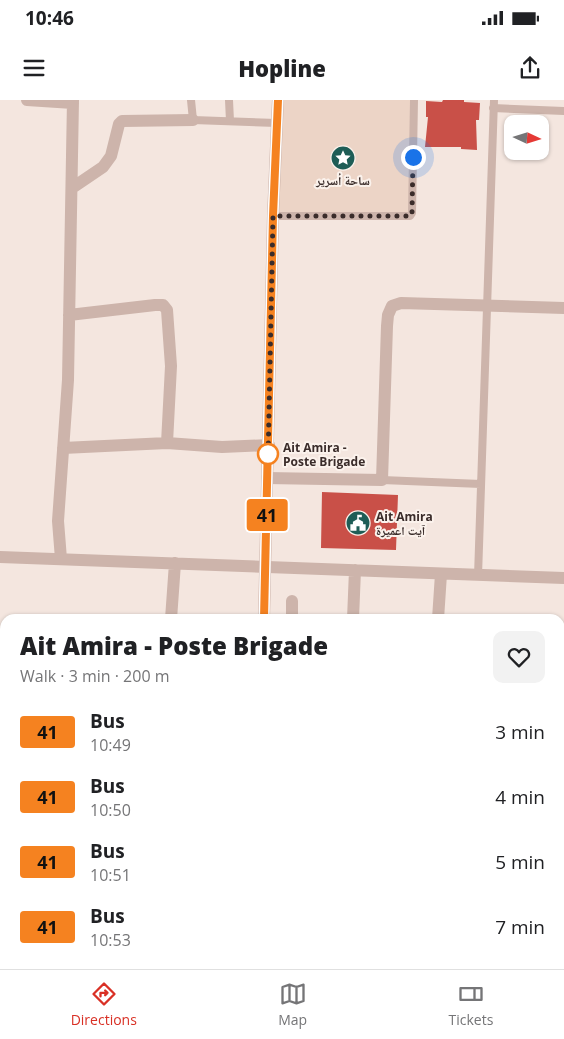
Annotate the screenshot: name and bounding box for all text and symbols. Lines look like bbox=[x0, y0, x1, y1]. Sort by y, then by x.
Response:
text: 10:46 bbox=[25, 5, 74, 31]
text: Hopline bbox=[238, 53, 326, 83]
icon: menu bbox=[20, 54, 48, 82]
icon: share bbox=[516, 54, 544, 82]
north arrow bbox=[504, 115, 549, 160]
map controls bbox=[504, 115, 549, 160]
place icon: ساحة أسرير bbox=[330, 145, 356, 171]
your location bbox=[401, 145, 426, 170]
place label: ساحة أسرير bbox=[315, 172, 370, 189]
place label: Ait Amira - Poste Brigade bbox=[283, 439, 365, 470]
marker: Ait Amira - Poste Brigade bbox=[257, 443, 279, 465]
line badge: 41 bbox=[244, 499, 290, 531]
text: 41 bbox=[257, 503, 277, 527]
place label: Ait Amira آيت اعميرة bbox=[376, 508, 433, 539]
public building icon: Ait Amira آيت اعميرة bbox=[345, 510, 371, 536]
text: Ait Amira - Poste Brigade bbox=[20, 629, 328, 662]
button: heart bbox=[493, 631, 545, 683]
text: Walk · 3 min · 200 m bbox=[20, 665, 170, 687]
text: Bus bbox=[90, 708, 125, 734]
text: 3 min bbox=[495, 719, 545, 745]
text: 41 bbox=[37, 720, 58, 744]
text: 10:49 bbox=[90, 734, 131, 756]
text: Bus bbox=[90, 773, 125, 799]
text: 4 min bbox=[495, 784, 545, 810]
text: 41 bbox=[37, 785, 58, 809]
text: 10:50 bbox=[90, 799, 131, 821]
text: Bus bbox=[90, 838, 125, 864]
text: 5 min bbox=[495, 849, 545, 875]
text: 41 bbox=[37, 850, 58, 874]
text: 10:51 bbox=[90, 864, 131, 886]
text: Bus bbox=[90, 903, 125, 929]
text: 7 min bbox=[495, 914, 545, 940]
text: 41 bbox=[37, 915, 58, 939]
text: 10:53 bbox=[90, 929, 131, 951]
tab: Directions bbox=[71, 980, 137, 1029]
tab: Map bbox=[278, 980, 307, 1029]
tab: Tickets bbox=[448, 980, 493, 1029]

